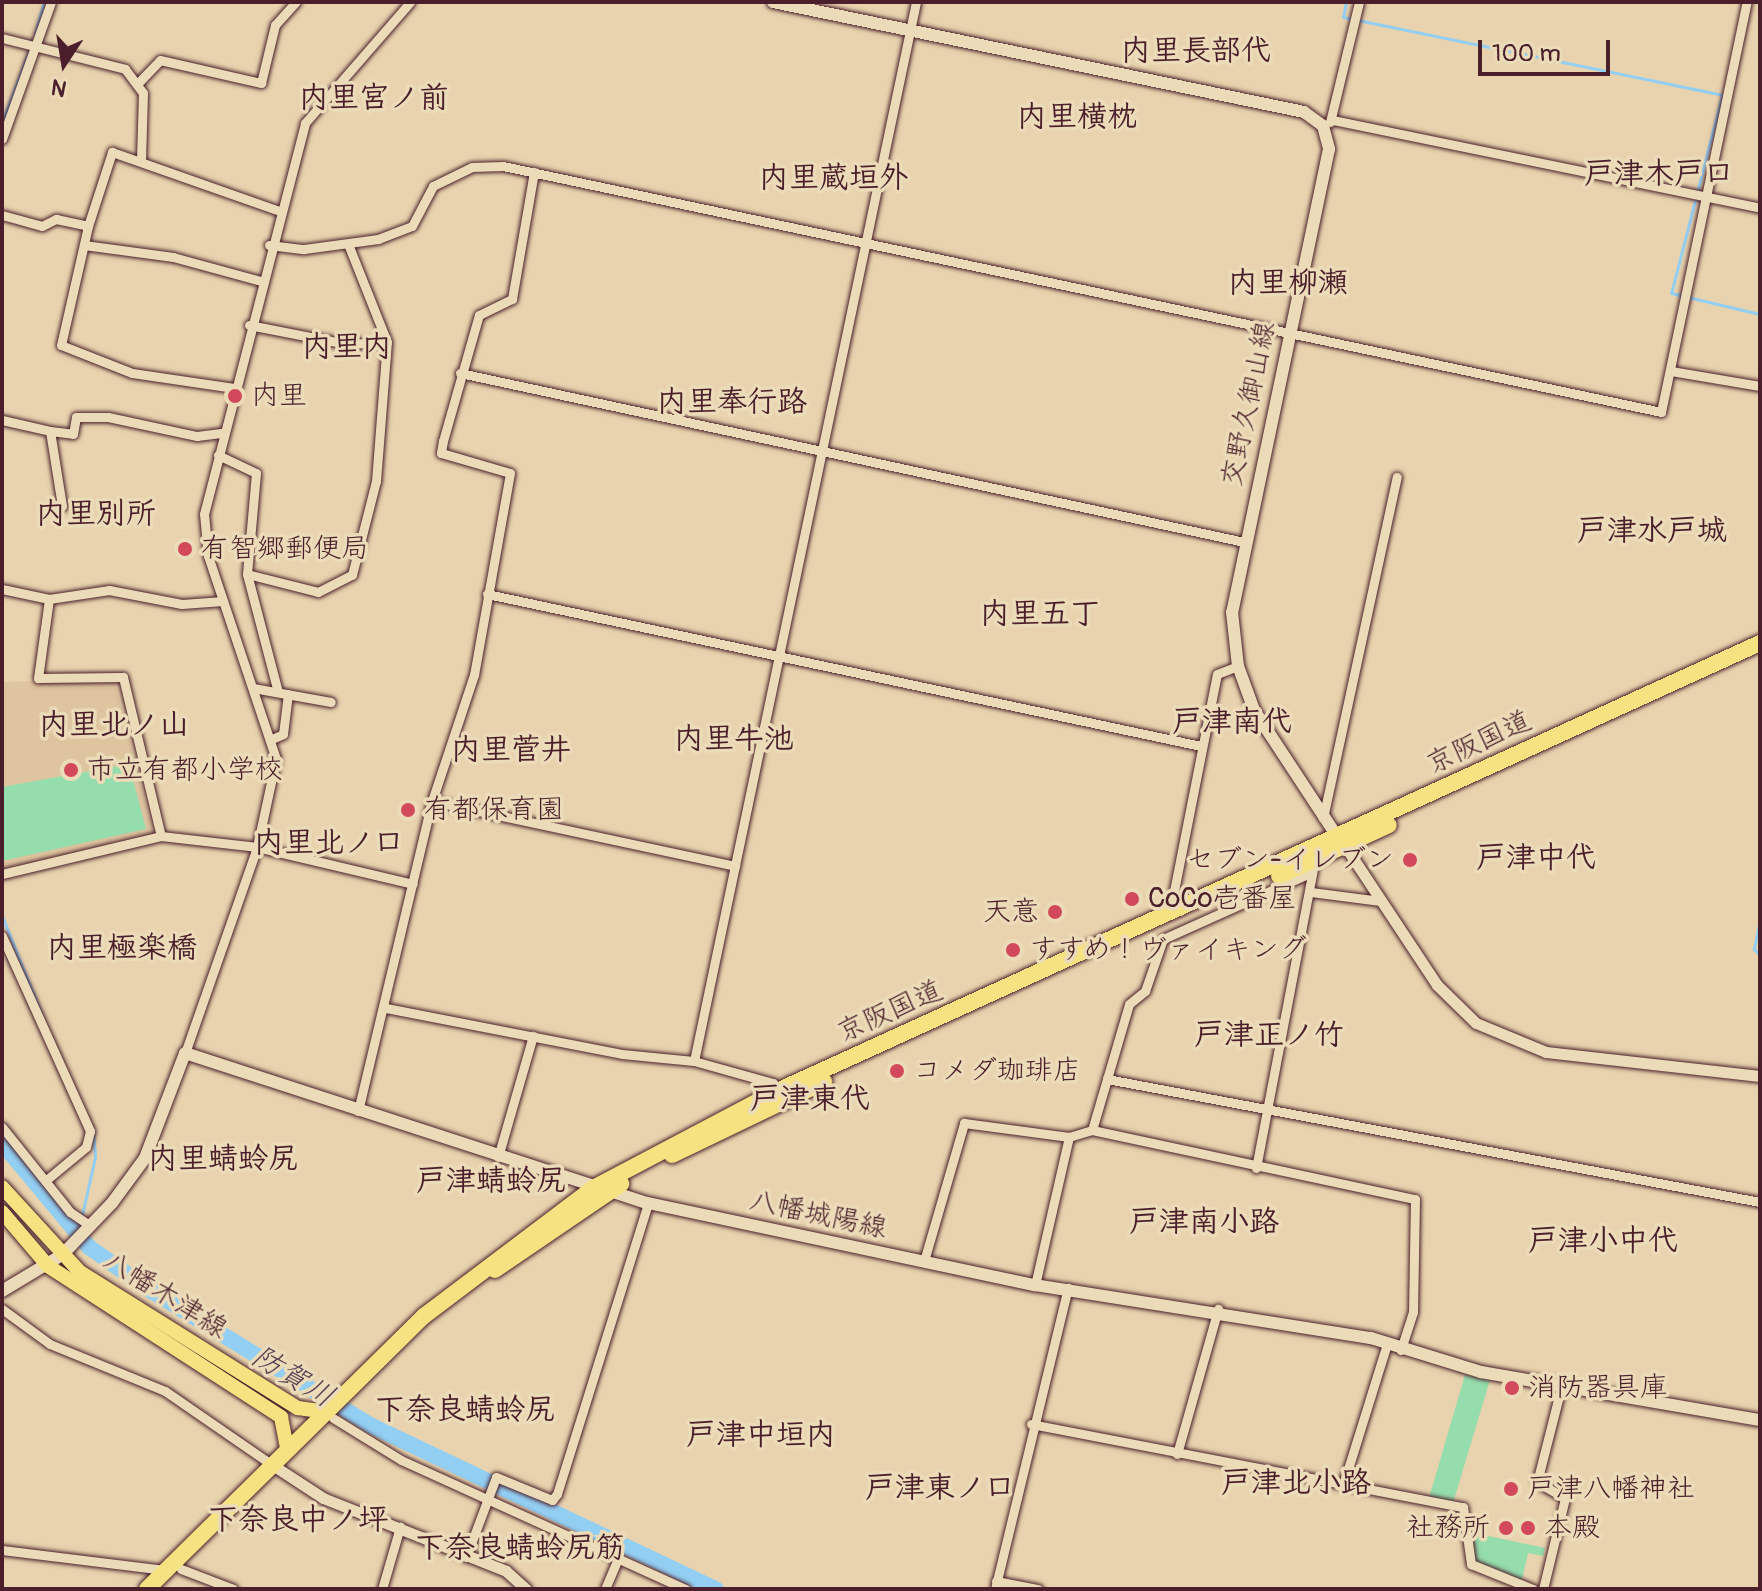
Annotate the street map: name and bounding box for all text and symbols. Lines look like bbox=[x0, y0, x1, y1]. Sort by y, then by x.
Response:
north arrow bbox=[24, 24, 104, 104]
scale bar bbox=[1482, 24, 1614, 74]
district label: 内里長部代 bbox=[1121, 33, 1271, 69]
text: 100 m bbox=[1492, 39, 1561, 68]
text: N bbox=[49, 72, 69, 103]
district label: 内里宮ノ前 bbox=[299, 80, 449, 116]
district label: 内里横枕 bbox=[1017, 99, 1137, 135]
district label: 戸津木戸口 bbox=[1584, 156, 1734, 192]
district label: 内里蔵垣外 bbox=[759, 160, 909, 196]
district label: 内里柳瀬 bbox=[1228, 265, 1348, 301]
street label: 交野久御山線 bbox=[1215, 318, 1283, 490]
district label: 内里内 bbox=[302, 329, 392, 365]
place label: 内里 bbox=[251, 379, 307, 413]
district label: 内里奉行路 bbox=[657, 384, 807, 420]
marker: 内里 bbox=[226, 387, 244, 405]
district label: 内里別所 bbox=[36, 496, 156, 532]
district label: 戸津水戸城 bbox=[1577, 513, 1727, 549]
place label: 有智郷郵便局 bbox=[201, 532, 369, 566]
marker: 有智郷郵便局 bbox=[176, 540, 194, 558]
district label: 内里五丁 bbox=[980, 596, 1100, 632]
district label: 戸津南代 bbox=[1172, 704, 1292, 740]
street label: 京阪国道 bbox=[1421, 704, 1537, 782]
district label: 内里北ノ山 bbox=[39, 707, 189, 743]
district label: 内里牛池 bbox=[674, 721, 794, 757]
district label: 内里菅井 bbox=[451, 732, 571, 768]
place label: 市立有都小学校 bbox=[87, 753, 283, 787]
marker: 市立有都小学校 bbox=[62, 761, 80, 779]
place label: 有都保育園 bbox=[424, 793, 564, 827]
marker: 有都保育園 bbox=[399, 801, 417, 819]
district label: 内里北ノ口 bbox=[254, 825, 404, 861]
district label: 戸津中代 bbox=[1476, 840, 1596, 876]
place label: セブン-イレブン bbox=[1186, 843, 1394, 877]
marker: セブン-イレブン bbox=[1401, 851, 1419, 869]
place label: CoCo壱番屋 bbox=[1148, 882, 1297, 916]
marker: CoCo壱番屋 bbox=[1123, 890, 1141, 908]
place label: 天意 bbox=[983, 895, 1039, 929]
marker: 天意 bbox=[1046, 903, 1064, 921]
district label: 内里極楽橋 bbox=[47, 930, 197, 966]
place label: すすめ！ヴァイキング bbox=[1029, 933, 1309, 967]
marker: すすめ！ヴァイキング bbox=[1004, 941, 1022, 959]
street label: 京阪国道 bbox=[832, 974, 948, 1050]
district label: 戸津正ノ竹 bbox=[1194, 1017, 1344, 1053]
place label: コメダ珈琲店 bbox=[913, 1054, 1081, 1088]
marker: コメダ珈琲店 bbox=[888, 1062, 906, 1080]
district label: 戸津東代 bbox=[750, 1081, 870, 1117]
district label: 内里蜻蛉尻 bbox=[148, 1141, 298, 1177]
district label: 戸津蜻蛉尻 bbox=[416, 1163, 566, 1199]
street label: 八幡城陽線 bbox=[746, 1184, 890, 1246]
district label: 戸津南小路 bbox=[1129, 1204, 1279, 1240]
district label: 戸津小中代 bbox=[1528, 1223, 1678, 1259]
street label: 八幡木津線 bbox=[97, 1244, 233, 1346]
water label: 防賀川 bbox=[245, 1338, 341, 1416]
place label: 消防器具庫 bbox=[1528, 1371, 1668, 1405]
marker: 消防器具庫 bbox=[1503, 1379, 1521, 1397]
district label: 下奈良蜻蛉尻 bbox=[375, 1392, 555, 1428]
district label: 戸津中垣内 bbox=[686, 1417, 836, 1453]
district label: 戸津北小路 bbox=[1221, 1465, 1371, 1501]
district label: 戸津東ノ口 bbox=[865, 1470, 1015, 1506]
place label: 戸津八幡神社 bbox=[1527, 1472, 1695, 1506]
marker: 戸津八幡神社 bbox=[1502, 1480, 1520, 1498]
district label: 下奈良中ノ坪 bbox=[208, 1502, 388, 1538]
place label: 社務所 bbox=[1406, 1511, 1490, 1545]
place label: 本殿 bbox=[1544, 1511, 1600, 1545]
marker: 社務所 bbox=[1497, 1519, 1515, 1537]
marker: 本殿 bbox=[1519, 1519, 1537, 1537]
district label: 下奈良蜻蛉尻筋 bbox=[415, 1530, 625, 1566]

